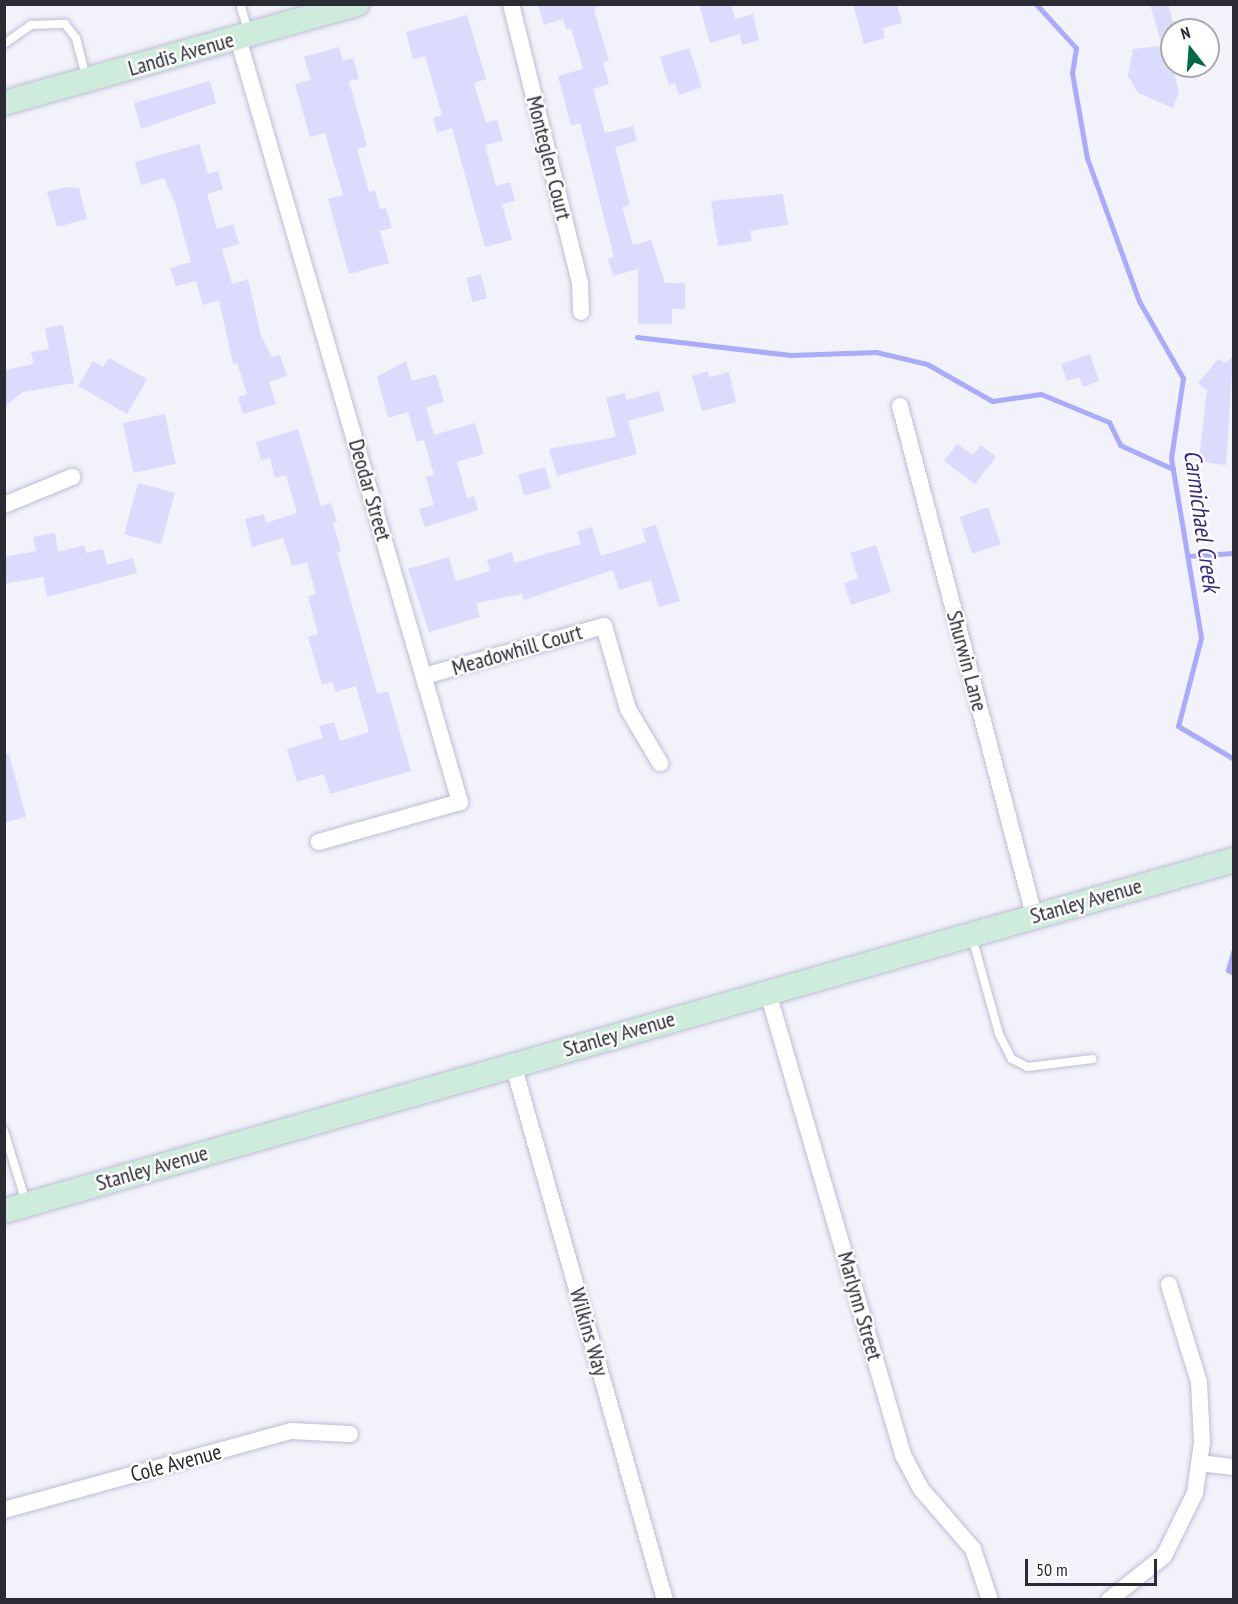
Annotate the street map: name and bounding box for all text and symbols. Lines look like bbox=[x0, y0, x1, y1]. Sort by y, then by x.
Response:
north arrow bbox=[1160, 18, 1220, 78]
text: N bbox=[1178, 22, 1192, 44]
street label: Landis Avenue bbox=[125, 26, 237, 82]
street label: Monteglen Court bbox=[521, 93, 577, 223]
street label: Deodar Street bbox=[343, 436, 397, 544]
water label: Carmichael Creek bbox=[1178, 448, 1226, 594]
street label: Shurwin Lane bbox=[941, 608, 993, 714]
street label: Meadowhill Court bbox=[449, 619, 585, 681]
street label: Stanley Avenue bbox=[1026, 872, 1146, 930]
street label: Stanley Avenue bbox=[559, 1005, 679, 1063]
street label: Stanley Avenue bbox=[92, 1139, 212, 1197]
street label: Marlynn Street bbox=[832, 1249, 888, 1363]
street label: Wilkins Way bbox=[564, 1285, 614, 1379]
street label: Cole Avenue bbox=[127, 1438, 225, 1488]
scale bar bbox=[1028, 1547, 1160, 1585]
text: 50 m bbox=[1036, 1558, 1068, 1581]

